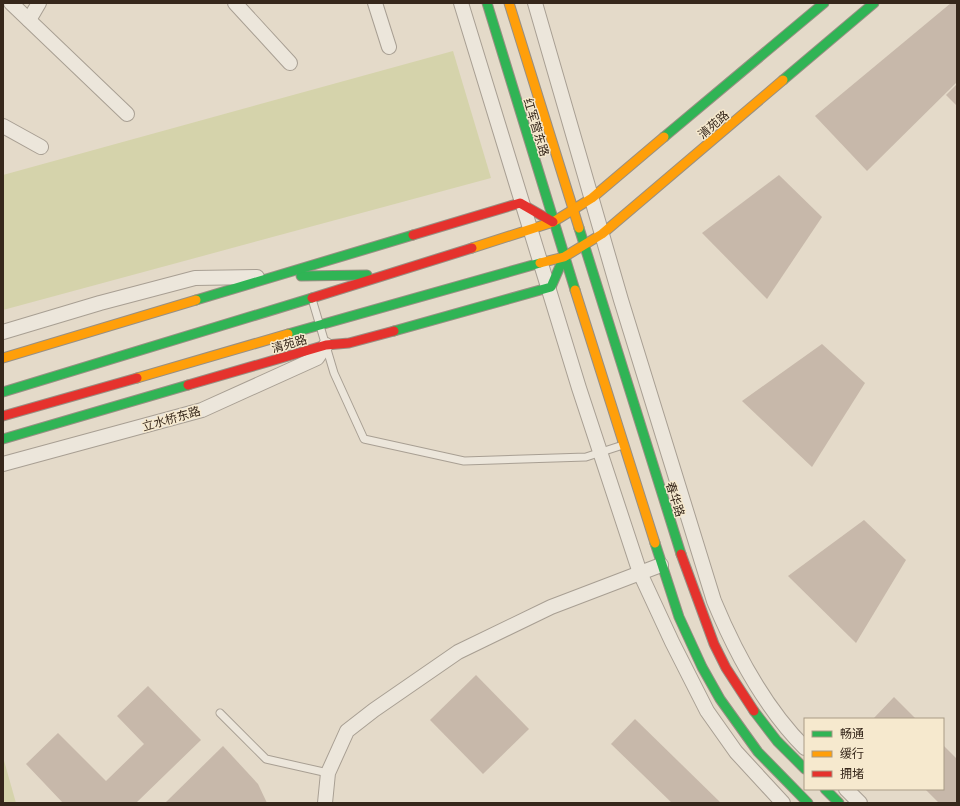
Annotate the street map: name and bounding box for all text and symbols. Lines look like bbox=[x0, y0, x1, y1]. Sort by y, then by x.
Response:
street label: 红军营东路 bbox=[521, 96, 553, 158]
street label: 清苑路 bbox=[694, 106, 732, 142]
street label: 清苑路 bbox=[269, 330, 309, 356]
street label: 立水桥东路 bbox=[140, 402, 202, 434]
street label: 春华路 bbox=[663, 479, 689, 519]
legend bbox=[804, 718, 944, 790]
text: 畅通 bbox=[840, 725, 864, 741]
text: 缓行 bbox=[840, 745, 864, 761]
text: 拥堵 bbox=[840, 765, 864, 781]

